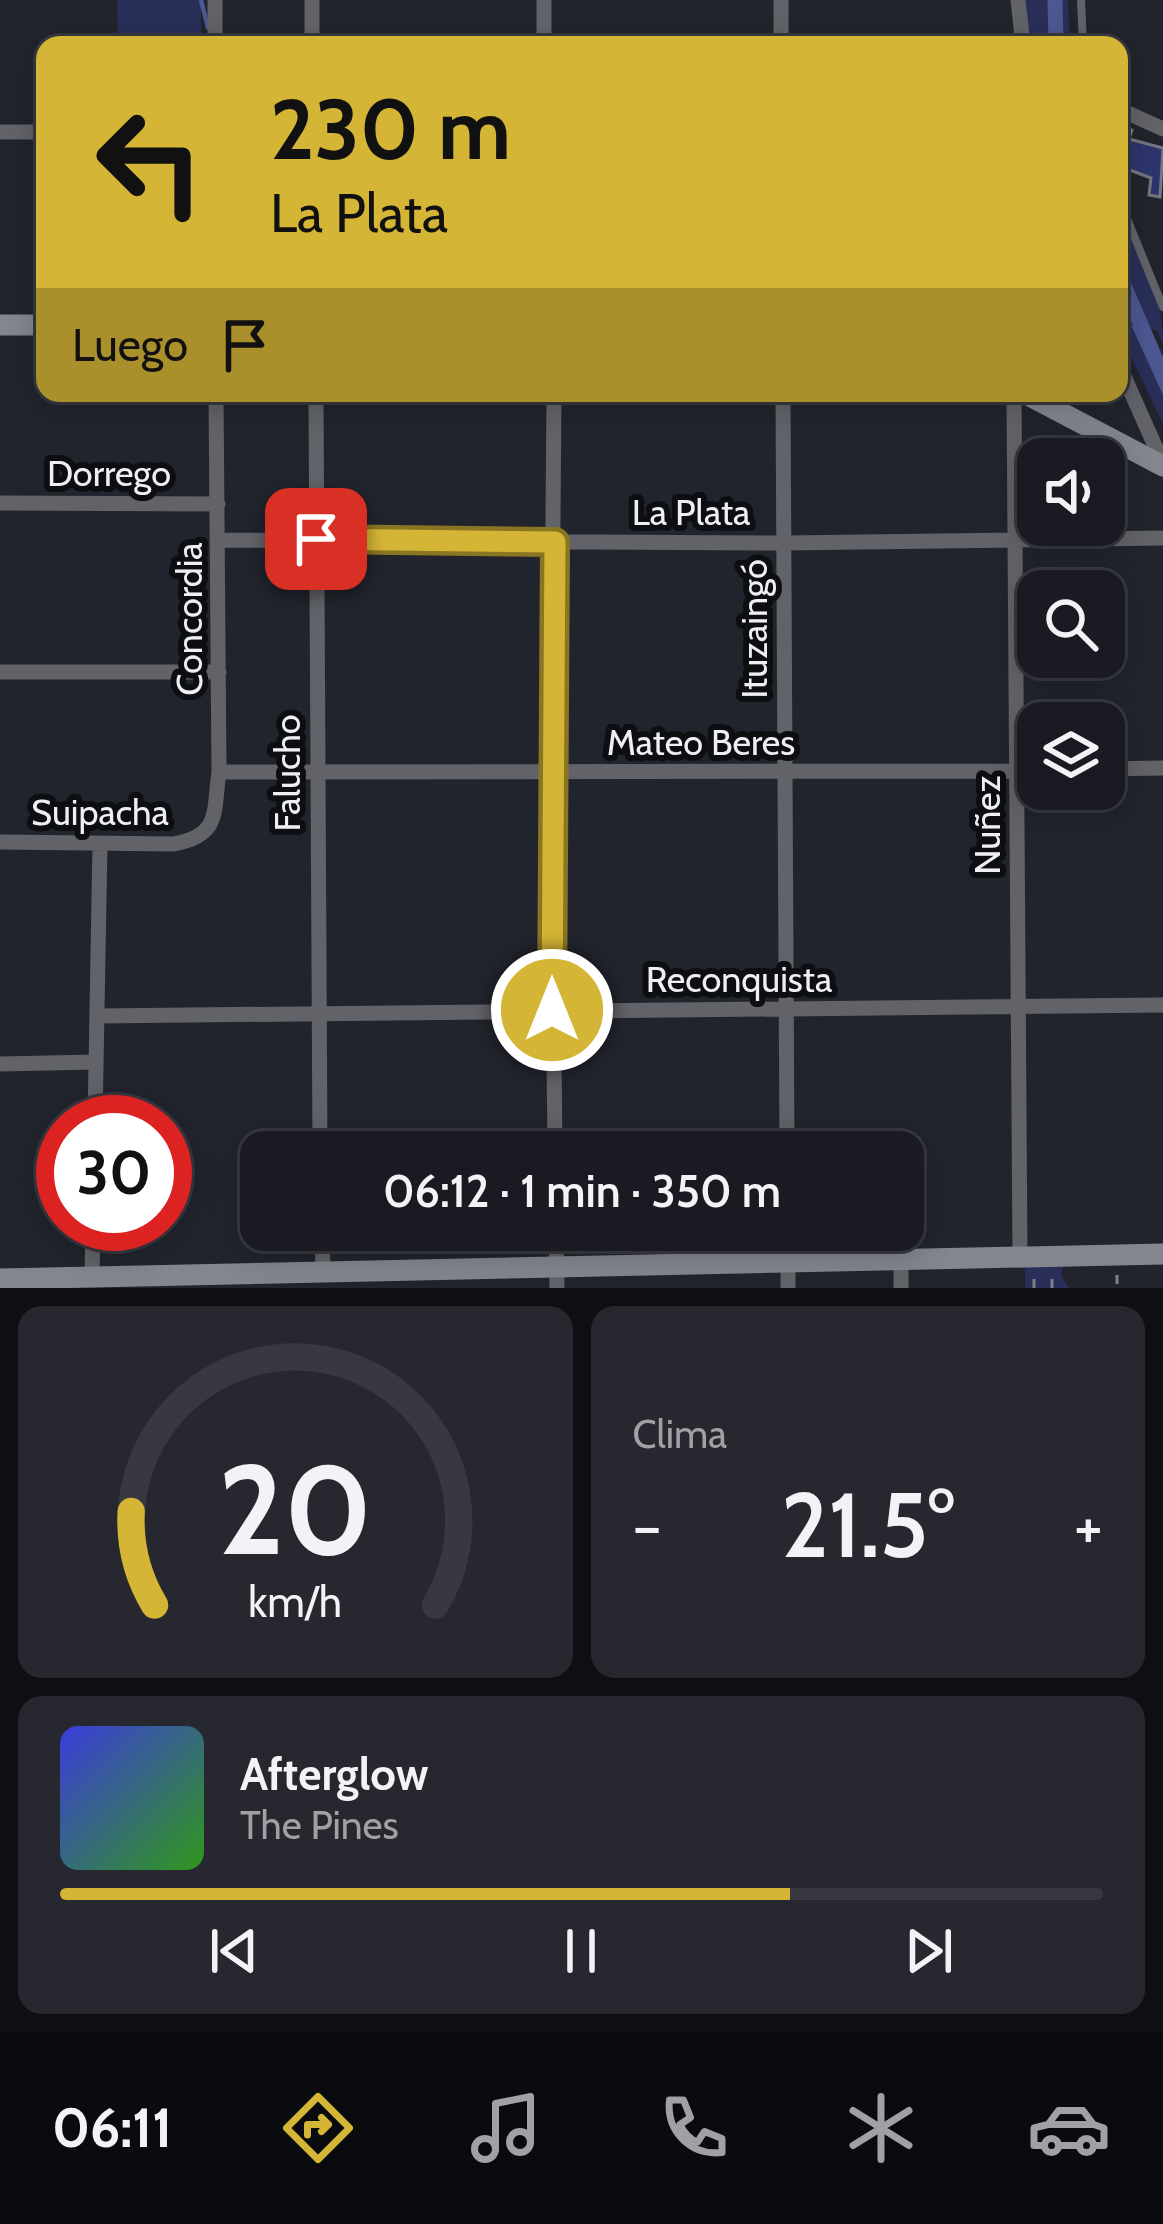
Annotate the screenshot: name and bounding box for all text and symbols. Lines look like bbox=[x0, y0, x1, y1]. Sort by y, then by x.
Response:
text: 230 m bbox=[270, 78, 511, 180]
icon: left bbox=[72, 84, 228, 240]
text: La Plata bbox=[270, 180, 448, 246]
icon: arrive bbox=[212, 312, 278, 378]
text: Luego bbox=[72, 318, 188, 372]
map controls bbox=[1017, 438, 1125, 810]
button: sound bbox=[1017, 438, 1125, 546]
street label: Dorrego bbox=[47, 451, 171, 495]
pin bbox=[265, 488, 367, 590]
street label: La Plata bbox=[632, 490, 750, 534]
icon: arrive bbox=[283, 506, 349, 572]
street label: Concordia bbox=[167, 542, 211, 696]
street label: Ituzaingó bbox=[732, 559, 776, 699]
button: search bbox=[1017, 570, 1125, 678]
button: layers bbox=[1017, 702, 1125, 810]
street label: Falucho bbox=[265, 714, 309, 832]
street label: Mateo Beres bbox=[607, 720, 795, 764]
street label: Nuñez bbox=[965, 775, 1009, 875]
street label: Suipacha bbox=[31, 790, 169, 834]
position arrow bbox=[489, 947, 615, 1073]
street label: Reconquista bbox=[646, 957, 832, 1001]
speed limit sign: 30 bbox=[36, 1095, 192, 1251]
text: 06:12 · 1 min · 350 m bbox=[383, 1164, 781, 1218]
text: Clima bbox=[633, 1410, 727, 1458]
text: 20 bbox=[218, 1434, 372, 1585]
text: 21.5° bbox=[781, 1470, 954, 1580]
text: − bbox=[633, 1485, 662, 1566]
text: + bbox=[1074, 1485, 1103, 1566]
text: km/h bbox=[248, 1576, 342, 1628]
text: Afterglow bbox=[240, 1747, 428, 1801]
text: The Pines bbox=[240, 1801, 399, 1849]
icon: previous bbox=[201, 1918, 267, 1984]
icon: pause bbox=[548, 1918, 614, 1984]
icon: next bbox=[896, 1918, 962, 1984]
icon: directions bbox=[276, 2086, 360, 2170]
icon: music bbox=[464, 2086, 548, 2170]
icon: phone bbox=[652, 2086, 736, 2170]
icon: climate bbox=[839, 2086, 923, 2170]
icon: car bbox=[1027, 2086, 1111, 2170]
text: 06:11 bbox=[52, 2095, 172, 2161]

